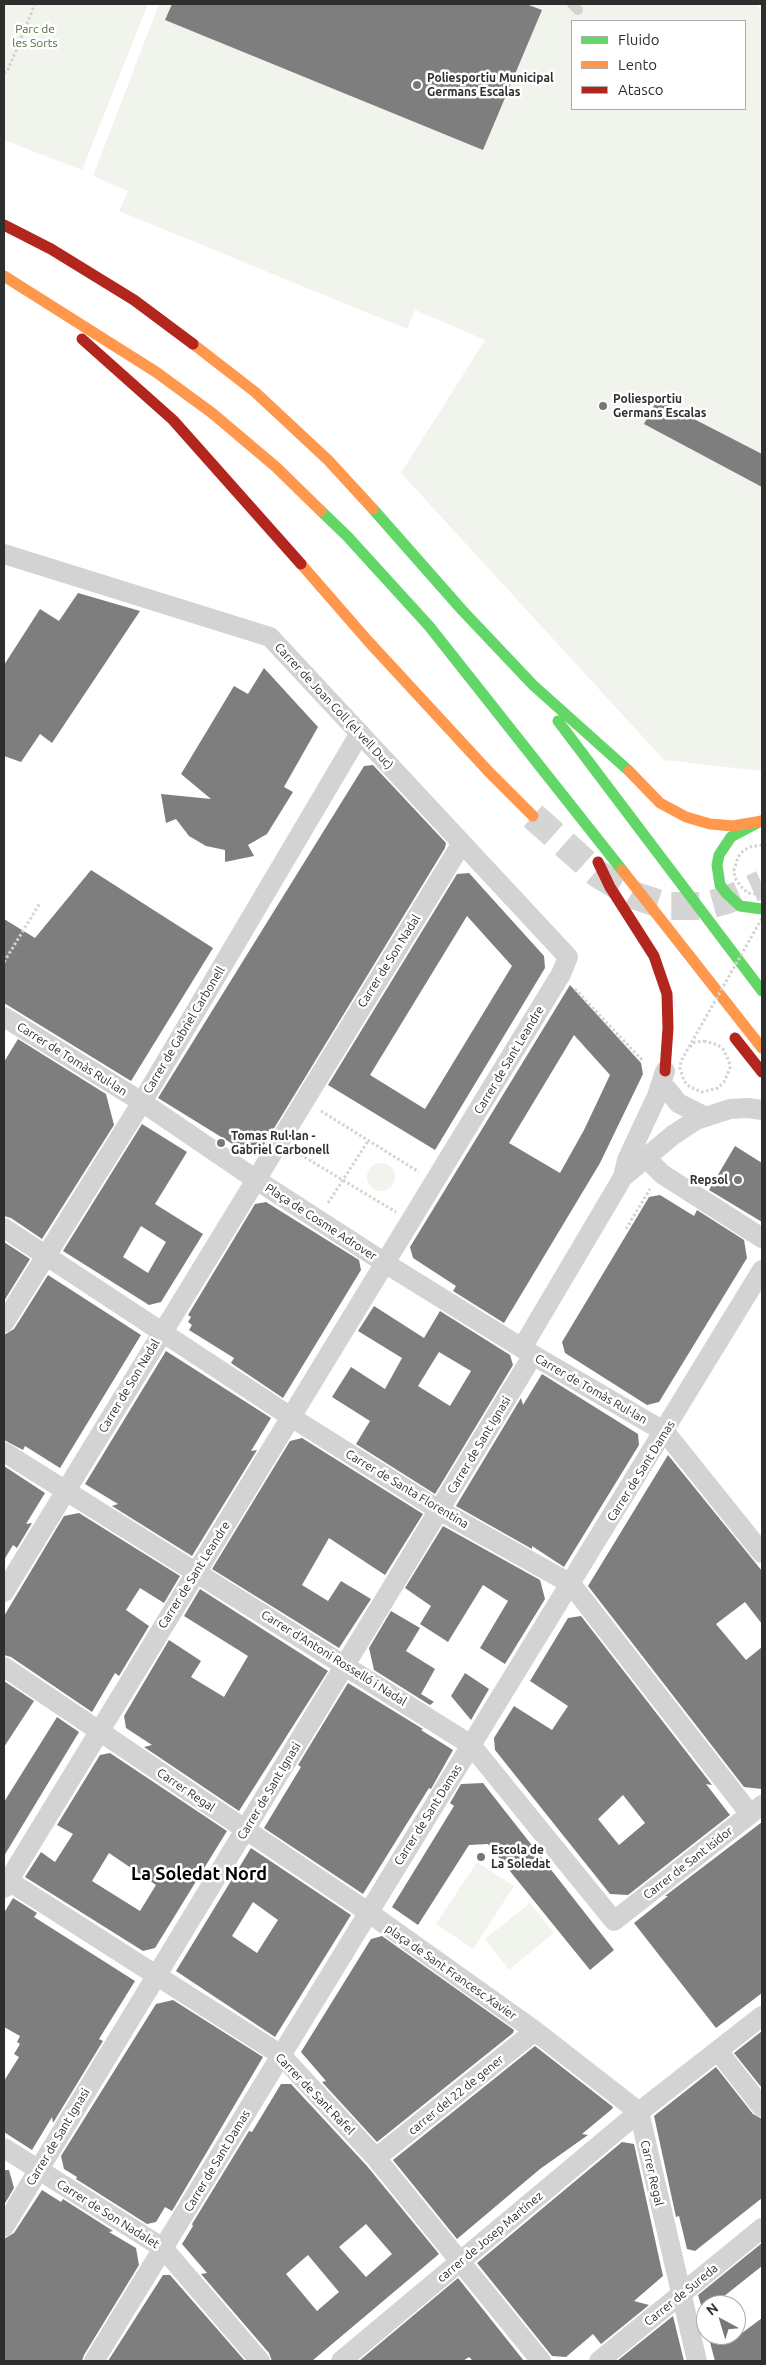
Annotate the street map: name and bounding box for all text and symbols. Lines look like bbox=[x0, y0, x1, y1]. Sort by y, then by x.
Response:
legend bbox=[571, 20, 746, 110]
park label: Parc de les Sorts bbox=[12, 22, 58, 50]
text: Fluido bbox=[618, 31, 660, 48]
text: Lento bbox=[618, 56, 657, 73]
place label: Poliesportiu Municipal Germans Escalas bbox=[427, 71, 554, 99]
marker: Poliesportiu Municipal Germans Escalas bbox=[411, 79, 423, 91]
text: Atasco bbox=[618, 81, 664, 98]
place label: Poliesportiu Germans Escalas bbox=[613, 392, 706, 420]
marker: Poliesportiu Germans Escalas bbox=[597, 400, 609, 412]
street label: Carrer de Joan Coll (el vell Duc) bbox=[272, 640, 396, 772]
street label: Carrer de Son Nadal bbox=[355, 912, 423, 1010]
street label: Carrer de Gabriel Carbonell bbox=[140, 964, 228, 1096]
street label: Carrer de Sant Leandre bbox=[471, 1003, 547, 1117]
street label: Carrer de Tomàs Rul·lan bbox=[14, 1019, 130, 1099]
place label: Tomas Rul·lan - Gabriel Carbonell bbox=[231, 1129, 329, 1157]
marker: Tomas Rul·lan - Gabriel Carbonell bbox=[215, 1137, 227, 1149]
place label: Repsol bbox=[690, 1173, 728, 1187]
marker: Repsol bbox=[732, 1174, 744, 1186]
street label: Plaça de Cosme Adrover bbox=[263, 1181, 379, 1263]
street label: Carrer de Son Nadal bbox=[95, 1336, 163, 1436]
street label: Carrer de Tomàs Rul·lan bbox=[532, 1351, 650, 1427]
street label: Carrer de Sant Ignasi bbox=[444, 1394, 514, 1496]
street label: Carrer de Sant Damas bbox=[604, 1418, 678, 1524]
street label: Carrer de Santa Florentina bbox=[343, 1447, 471, 1531]
street label: Carrer de Sant Leandre bbox=[155, 1519, 233, 1631]
street label: Carrer d'Antoni Rosselló i Nadal bbox=[259, 1607, 409, 1709]
street label: Carrer de Sant Ignasi bbox=[234, 1740, 304, 1842]
street label: Carrer de Sant Damas bbox=[391, 1762, 465, 1868]
street label: Carrer Regal bbox=[154, 1765, 218, 1815]
street label: Carrer de Sant Isidor bbox=[640, 1824, 736, 1902]
place label: Escola de La Soledat bbox=[491, 1843, 551, 1871]
marker: Escola de La Soledat bbox=[475, 1851, 487, 1863]
district label: La Soledat Nord bbox=[131, 1863, 267, 1885]
street label: plaça de Sant Francesc Xavier bbox=[383, 1921, 519, 2023]
street label: Carrer de Sant Rafel bbox=[272, 2050, 358, 2138]
street label: carrer del 22 de gener bbox=[405, 2052, 507, 2138]
street label: Carrer de Sant Ignasi bbox=[23, 2086, 93, 2188]
street label: Carrer de Sant Damas bbox=[181, 2108, 253, 2214]
street label: Carrer Regal bbox=[637, 2139, 667, 2207]
street label: Carrer de Son Nadalet bbox=[54, 2177, 162, 2251]
street label: carrer de Josep Martínez bbox=[434, 2189, 546, 2285]
street label: Carrer de Sureda bbox=[641, 2261, 721, 2329]
north arrow bbox=[696, 2295, 746, 2345]
text: N bbox=[703, 2300, 721, 2319]

